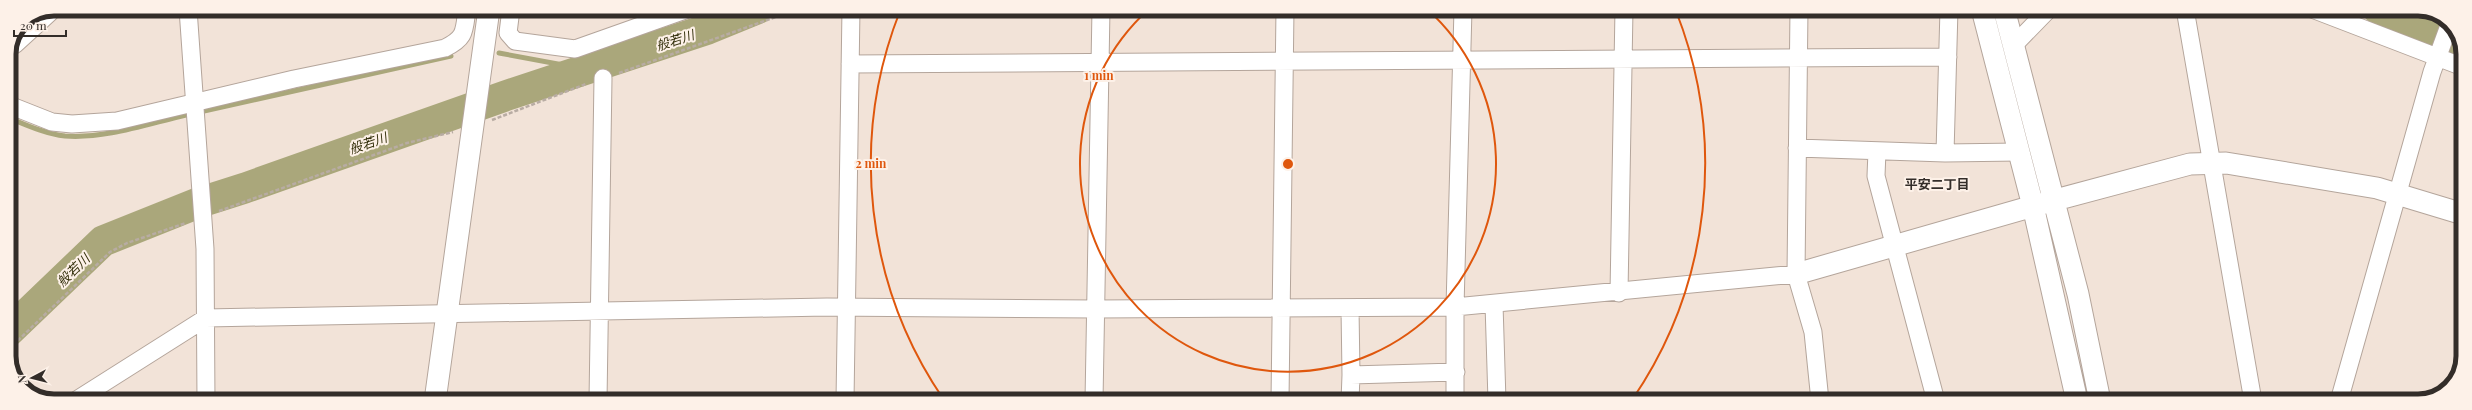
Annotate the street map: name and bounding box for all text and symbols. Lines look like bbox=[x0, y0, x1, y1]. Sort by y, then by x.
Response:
scale bar bbox=[14, 12, 66, 38]
text: 20 m bbox=[20, 17, 47, 33]
water label: 般若川 bbox=[654, 25, 698, 54]
text: 1 min bbox=[1084, 67, 1114, 83]
water label: 般若川 bbox=[347, 127, 391, 157]
text: 2 min bbox=[856, 155, 887, 171]
centre of rings bbox=[1281, 157, 1295, 171]
district label: 平安二丁目 bbox=[1904, 175, 1970, 192]
water label: 般若川 bbox=[53, 249, 94, 289]
north arrow bbox=[12, 358, 52, 398]
text: N bbox=[14, 374, 30, 384]

